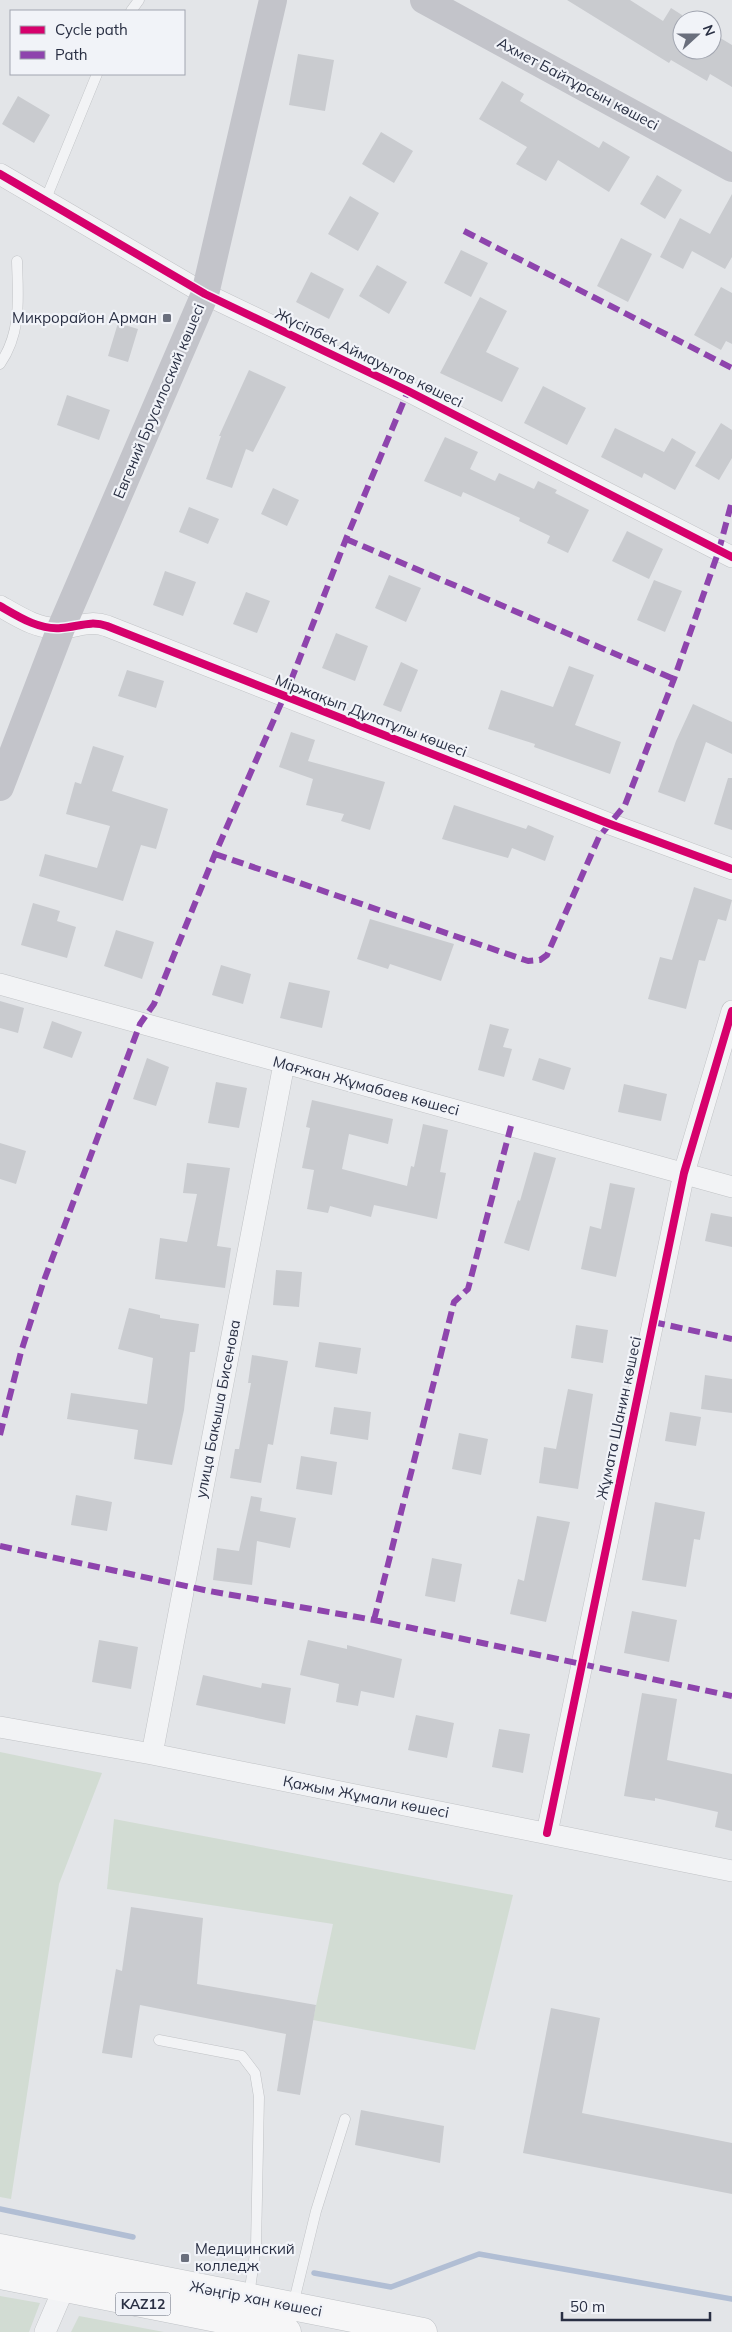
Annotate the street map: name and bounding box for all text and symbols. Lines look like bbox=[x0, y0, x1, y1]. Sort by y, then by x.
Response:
legend bbox=[10, 10, 185, 75]
north arrow bbox=[672, 10, 722, 60]
text: Cycle path bbox=[55, 20, 128, 39]
text: N bbox=[699, 22, 719, 39]
street label: Ахмет Байтұрсын көшесі bbox=[494, 33, 662, 134]
text: Path bbox=[55, 45, 87, 64]
street label: Евгений Брусилоский көшесі bbox=[109, 300, 208, 501]
street label: Жүсіпбек Аймауытов көшесі bbox=[272, 304, 466, 411]
place label: Микрорайон Арман bbox=[12, 308, 157, 327]
marker: Микрорайон Арман bbox=[161, 312, 173, 324]
street label: Міржақып Дұлатұлы көшесі bbox=[273, 670, 470, 761]
street label: Мағжан Жұмабаев көшесі bbox=[271, 1051, 461, 1120]
street label: улица Бакыша Бисенова bbox=[191, 1318, 244, 1500]
street label: Жұмата Шанин көшесі bbox=[592, 1334, 645, 1501]
street label: Қажым Жұмали көшесі bbox=[281, 1771, 451, 1822]
place label: Медицинский колледж bbox=[195, 2239, 295, 2275]
marker: Медицинский колледж bbox=[179, 2252, 191, 2264]
street label: Жәңгір хан көшесі bbox=[188, 2276, 324, 2321]
scale bar bbox=[562, 2290, 710, 2322]
road number: KAZ12 bbox=[116, 2292, 170, 2316]
text: 50 m bbox=[570, 2297, 605, 2316]

